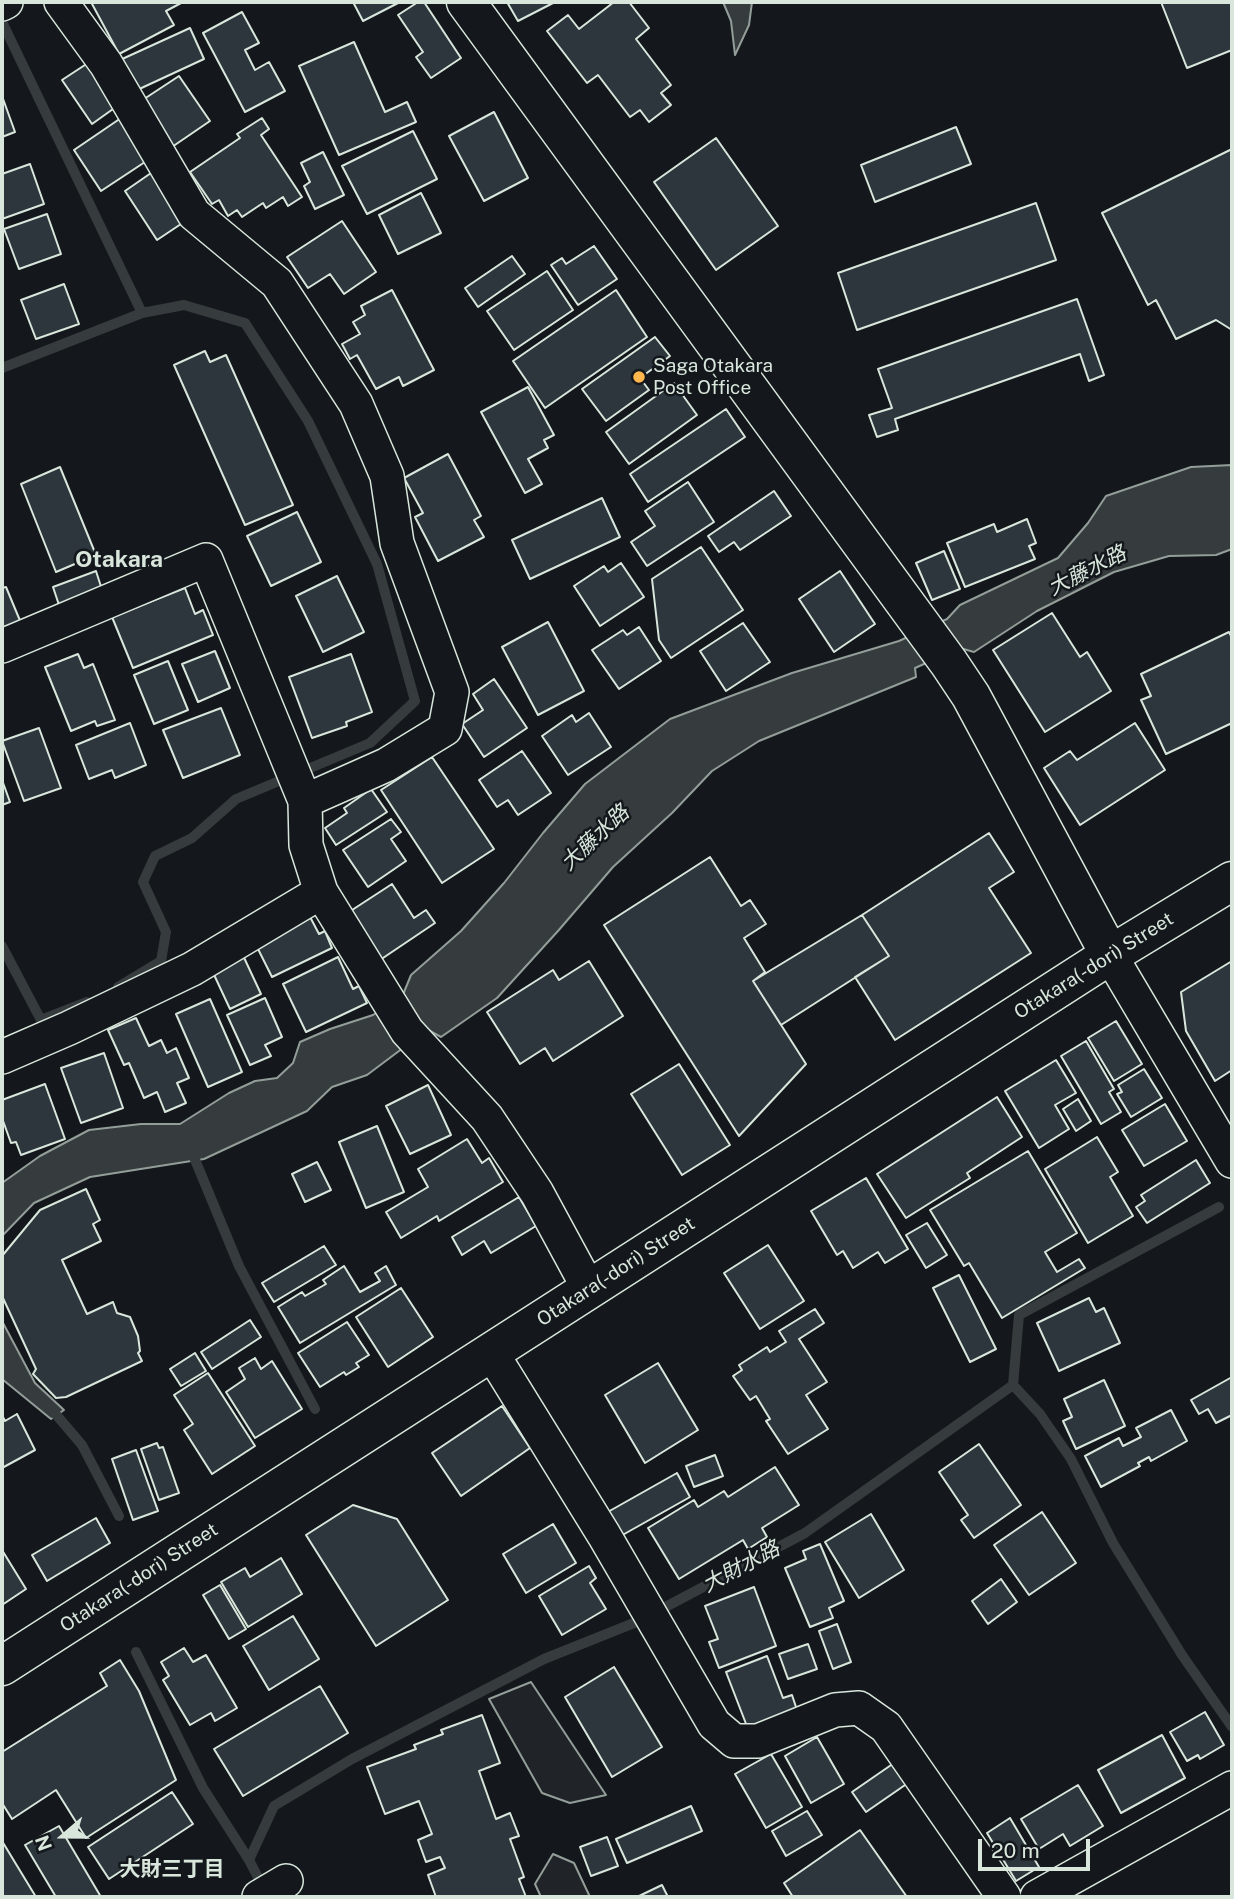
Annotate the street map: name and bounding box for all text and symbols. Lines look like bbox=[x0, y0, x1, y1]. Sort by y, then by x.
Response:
place label: Saga Otakara Post Office bbox=[653, 355, 773, 399]
marker: Saga Otakara Post Office bbox=[631, 369, 647, 385]
water label: 大藤水路 bbox=[1044, 541, 1130, 601]
district label: Otakara bbox=[75, 546, 163, 574]
water label: 大藤水路 bbox=[556, 800, 634, 876]
street label: Otakara(-dori) Street bbox=[1010, 908, 1178, 1024]
street label: Otakara(-dori) Street bbox=[533, 1212, 699, 1332]
street label: Otakara(-dori) Street bbox=[56, 1518, 222, 1638]
water label: 大財水路 bbox=[698, 1536, 784, 1598]
north arrow bbox=[28, 1801, 98, 1871]
scale bar bbox=[982, 1826, 1094, 1870]
text: N bbox=[30, 1832, 56, 1854]
text: 20 m bbox=[991, 1838, 1040, 1863]
district label: 大財三丁目 bbox=[120, 1857, 224, 1883]

